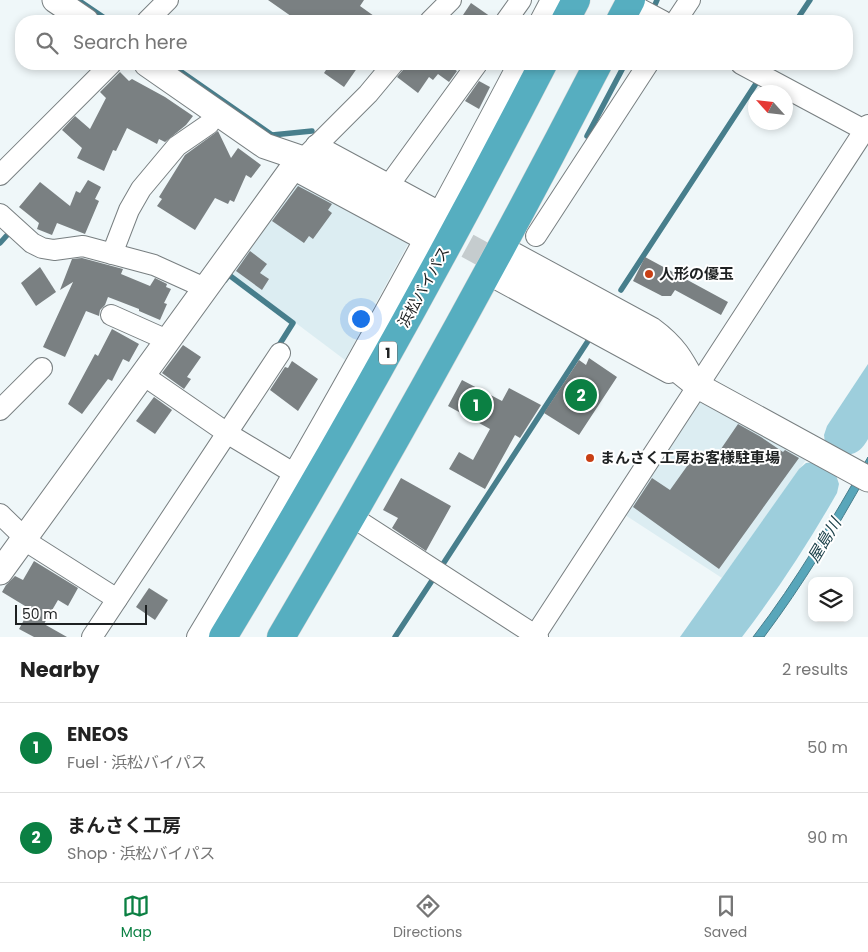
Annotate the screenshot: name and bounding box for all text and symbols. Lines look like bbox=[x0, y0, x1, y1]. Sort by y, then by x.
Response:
search box bbox=[15, 15, 853, 70]
icon: search bbox=[33, 29, 61, 57]
text: Search here bbox=[73, 29, 187, 56]
north arrow bbox=[748, 85, 793, 130]
street label: 浜松バイパス bbox=[393, 242, 454, 331]
place label: 人形の優玉 bbox=[659, 263, 734, 284]
marker: 人形の優玉 bbox=[643, 268, 655, 280]
your location bbox=[348, 306, 374, 332]
road number: 1 bbox=[379, 342, 397, 364]
pin: 2 bbox=[565, 376, 597, 414]
pin: 1 bbox=[460, 386, 492, 424]
place label: まんさく工房お客様駐車場 bbox=[600, 447, 780, 468]
marker: まんさく工房お客様駐車場 bbox=[584, 452, 596, 464]
water label: 屋島川 bbox=[802, 512, 848, 567]
map controls bbox=[808, 577, 853, 622]
button: layers bbox=[808, 577, 853, 622]
scale bar bbox=[15, 602, 148, 625]
text: 50 m bbox=[22, 604, 58, 624]
text: Nearby bbox=[20, 655, 100, 684]
text: 2 results bbox=[782, 658, 848, 681]
text: ENEOS bbox=[67, 721, 128, 748]
text: 1 bbox=[33, 736, 39, 759]
text: 50 m bbox=[807, 736, 848, 759]
text: Fuel · 浜松バイパス bbox=[67, 751, 207, 774]
text: まんさく工房 bbox=[67, 812, 181, 839]
text: 2 bbox=[31, 826, 41, 849]
text: 90 m bbox=[807, 826, 848, 849]
text: Shop · 浜松バイパス bbox=[67, 842, 215, 865]
tab: Map bbox=[121, 892, 152, 943]
tab: Directions bbox=[393, 892, 462, 943]
tab: Saved bbox=[704, 892, 747, 943]

